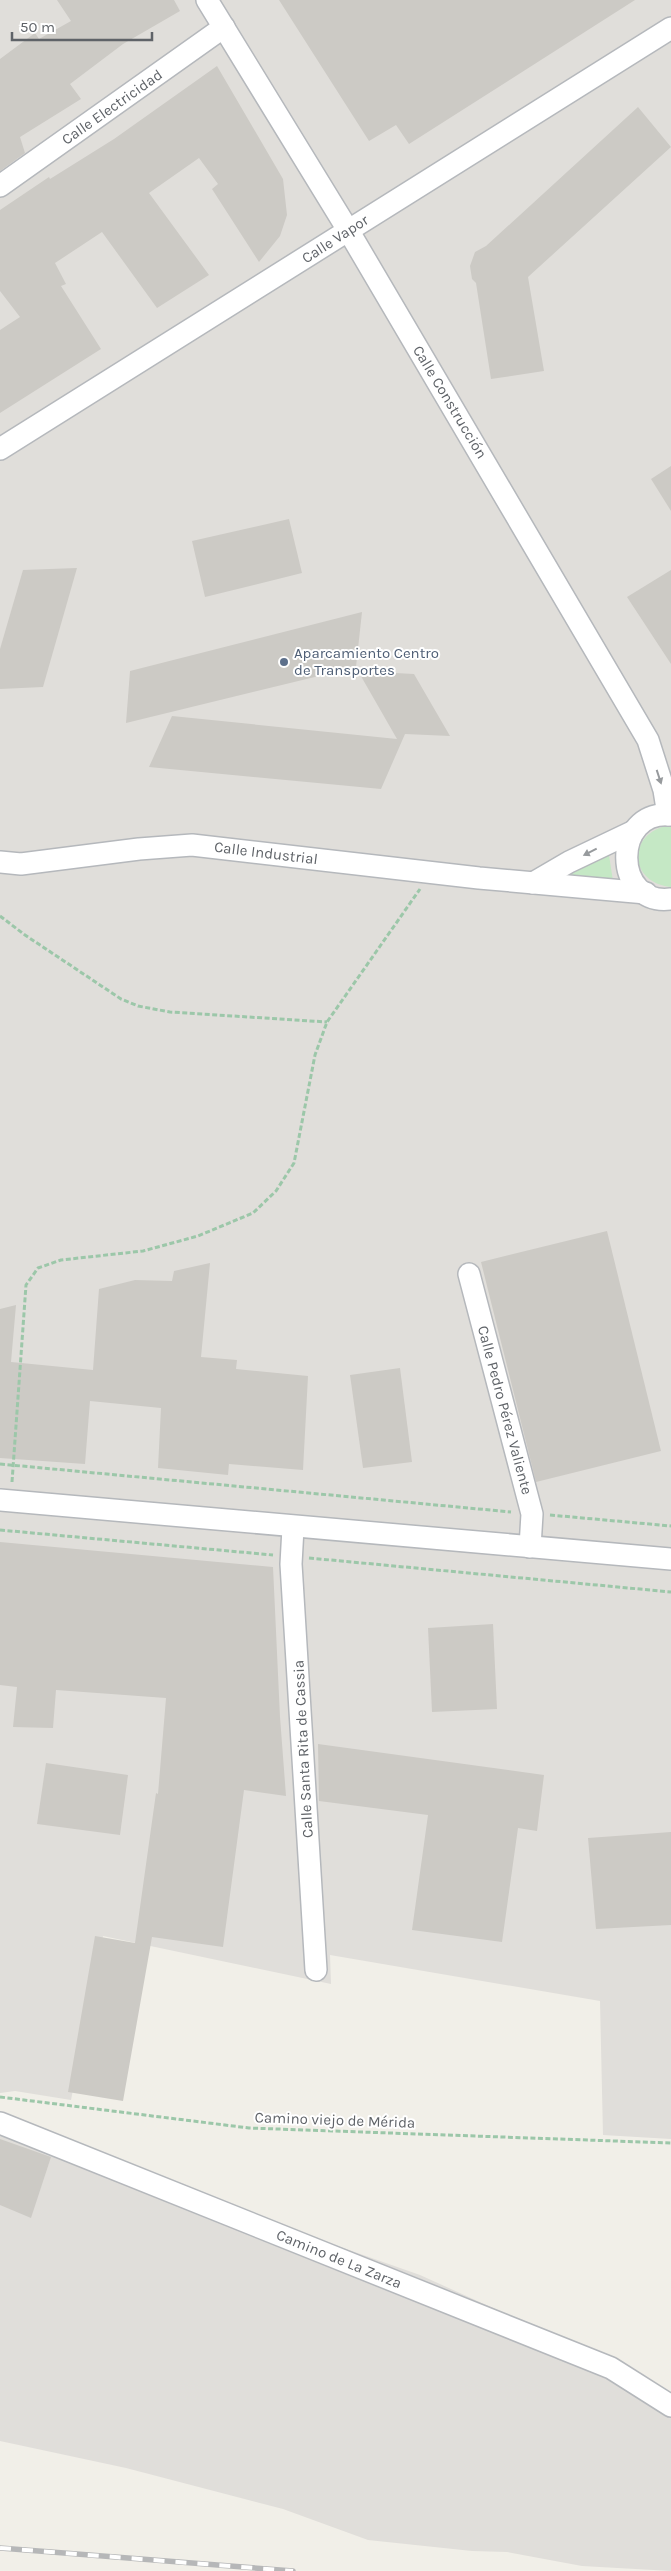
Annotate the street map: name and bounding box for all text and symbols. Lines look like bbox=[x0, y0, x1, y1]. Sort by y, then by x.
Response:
scale bar bbox=[12, 10, 152, 42]
text: 50 m bbox=[20, 18, 55, 36]
street label: Calle Electricidad bbox=[58, 66, 166, 148]
street label: Calle Vapor bbox=[298, 211, 372, 267]
street label: Calle Construcción bbox=[409, 342, 491, 462]
place label: Aparcamiento Centro de Transportes bbox=[294, 644, 439, 679]
marker: Aparcamiento Centro de Transportes bbox=[278, 656, 290, 668]
one-way arrow bbox=[656, 769, 664, 784]
street label: Calle Industrial bbox=[213, 838, 319, 868]
one-way arrow bbox=[583, 848, 597, 856]
street label: Calle Pedro Pérez Valiente bbox=[474, 1324, 536, 1496]
street label: Calle Santa Rita de Cassia bbox=[289, 1660, 317, 1838]
street label: Camino viejo de Mérida bbox=[254, 2108, 416, 2132]
street label: Camino de La Zarza bbox=[274, 2226, 404, 2292]

